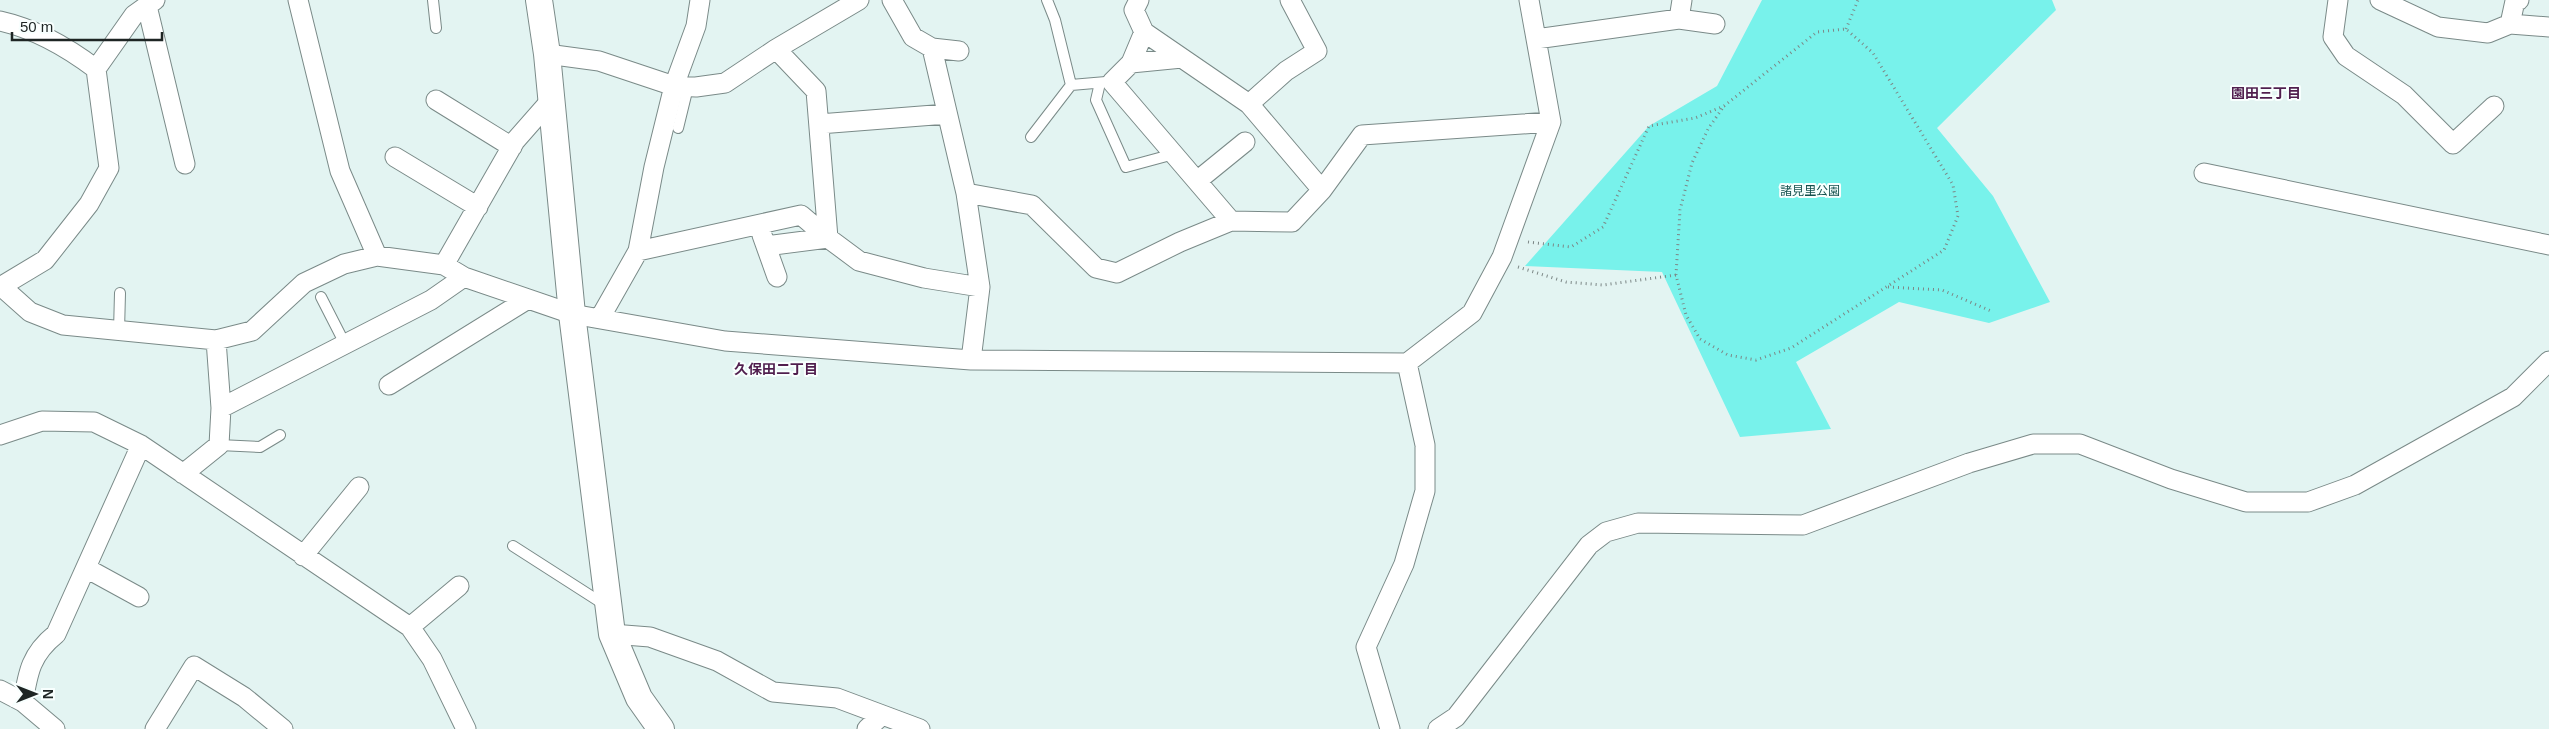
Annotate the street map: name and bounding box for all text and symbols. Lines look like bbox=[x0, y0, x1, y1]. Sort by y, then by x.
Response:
scale bar bbox=[12, 10, 162, 42]
text: 50 m bbox=[20, 18, 53, 35]
district label: 園田三丁目 bbox=[2231, 85, 2301, 101]
park label: 諸見里公園 bbox=[1780, 184, 1840, 198]
district label: 久保田二丁目 bbox=[734, 361, 818, 377]
north arrow bbox=[10, 669, 60, 719]
text: N bbox=[40, 689, 56, 699]

